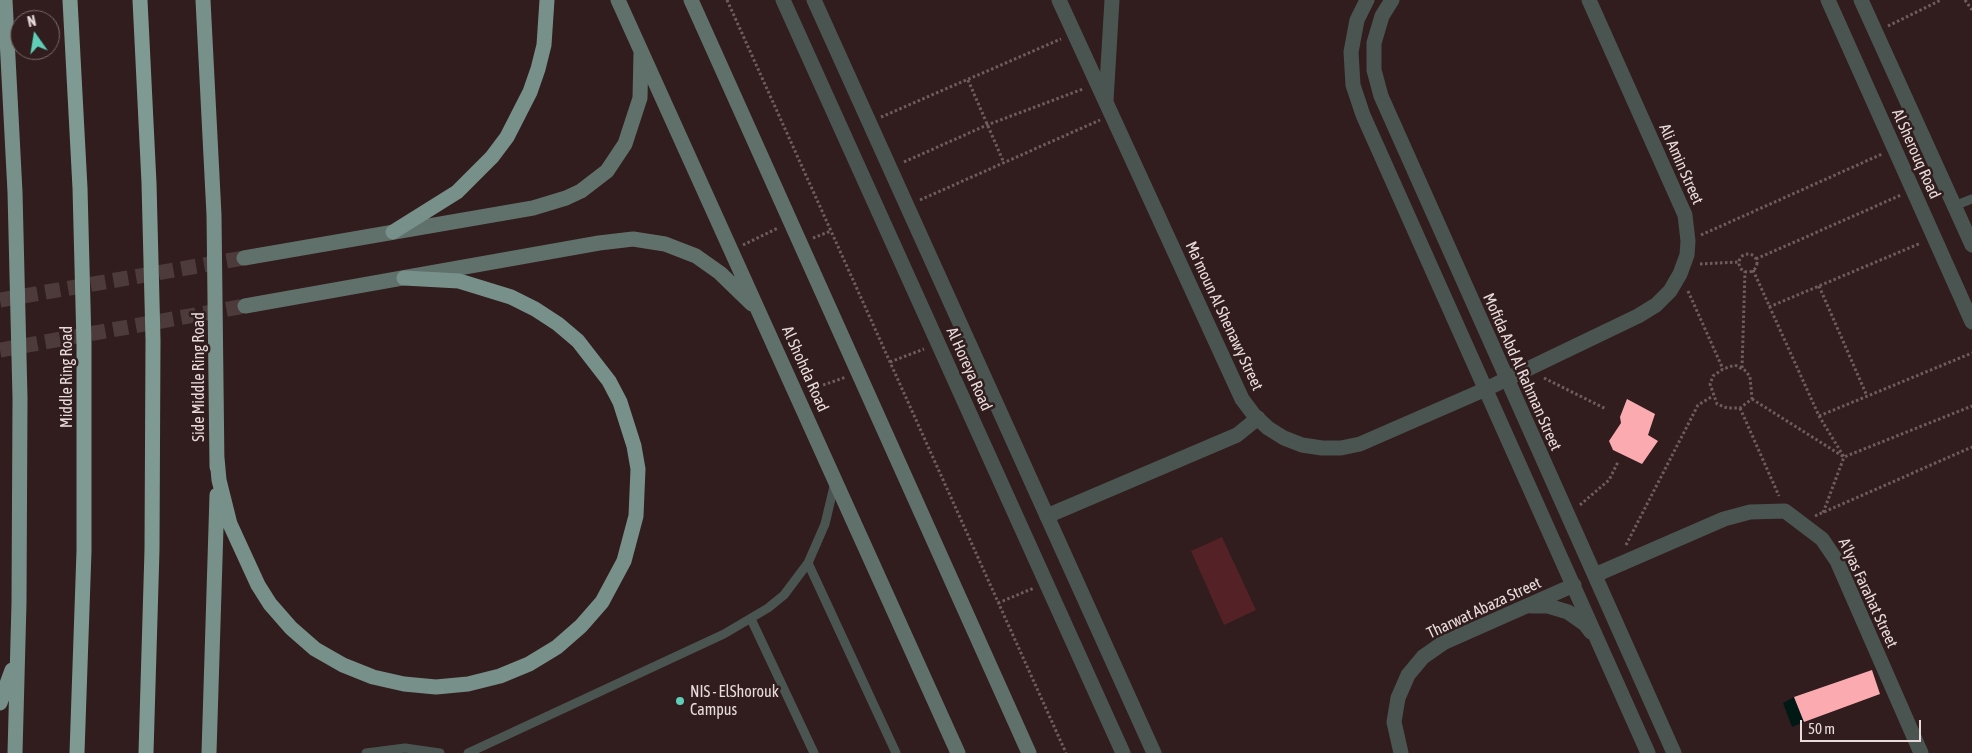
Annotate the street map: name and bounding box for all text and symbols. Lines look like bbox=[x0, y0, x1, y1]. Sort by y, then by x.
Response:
north arrow bbox=[10, 10, 60, 60]
text: N bbox=[26, 13, 38, 30]
street label: Al Sherouq Road bbox=[1888, 106, 1944, 202]
street label: Ali Amin Street bbox=[1655, 121, 1707, 207]
street label: Ma'moun Al Shenawy Street bbox=[1181, 238, 1267, 394]
street label: Mofida Abd Al Rahman Street bbox=[1479, 290, 1565, 454]
street label: Side Middle Ring Road bbox=[189, 312, 209, 442]
street label: Al Shohda Road bbox=[778, 323, 832, 415]
street label: Al Horeya Road bbox=[942, 324, 996, 414]
street label: Middle Ring Road bbox=[57, 326, 77, 428]
street label: A'lyas Farahat Street bbox=[1834, 535, 1902, 651]
street label: Tharwat Abaza Street bbox=[1424, 573, 1544, 643]
place label: NIS - ElShorouk Campus bbox=[690, 682, 779, 720]
marker: NIS - ElShorouk Campus bbox=[674, 695, 686, 707]
scale bar bbox=[1802, 710, 1923, 742]
text: 50 m bbox=[1808, 720, 1835, 737]

